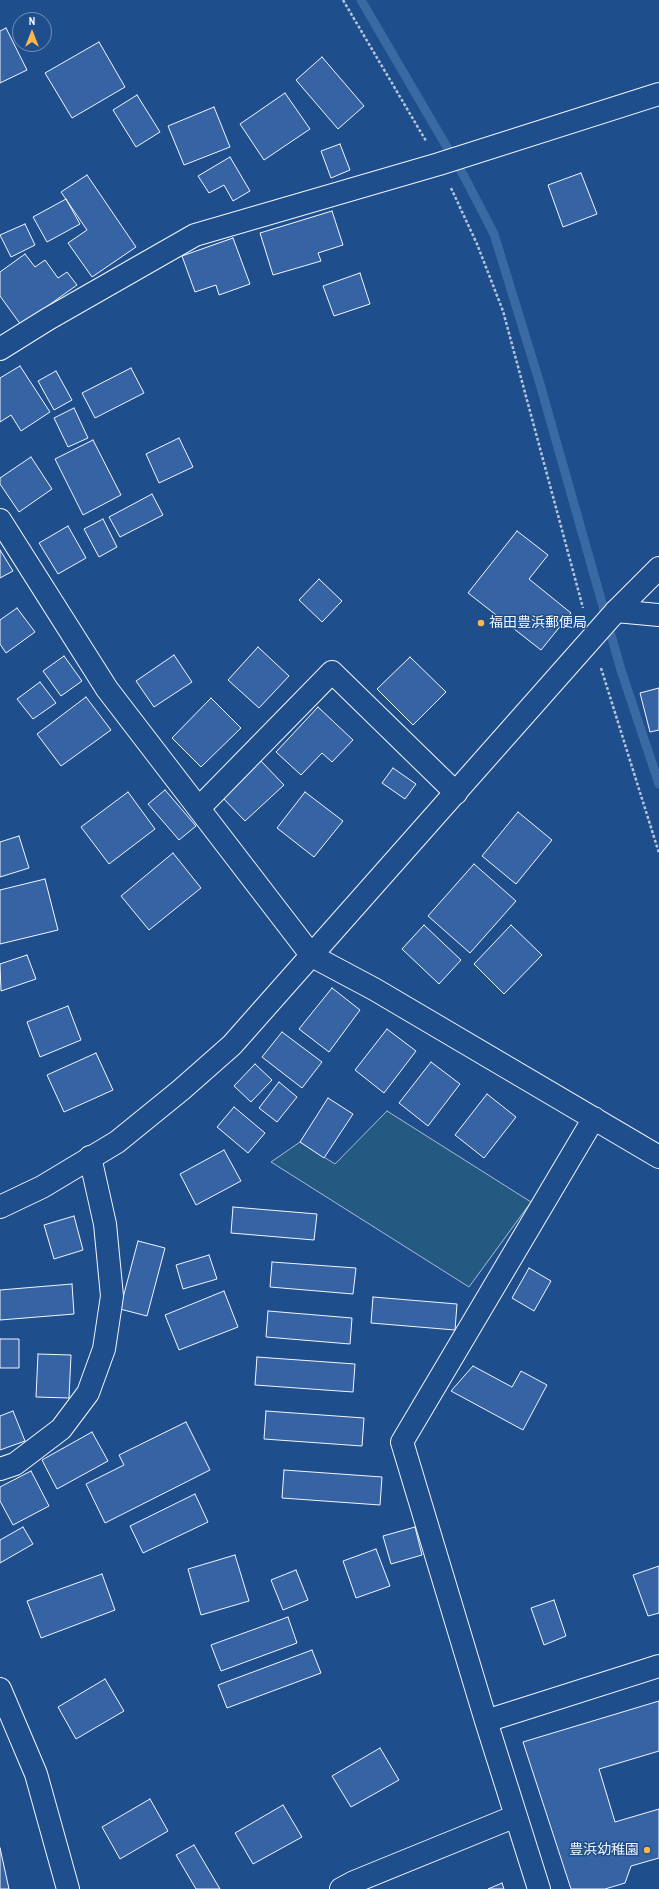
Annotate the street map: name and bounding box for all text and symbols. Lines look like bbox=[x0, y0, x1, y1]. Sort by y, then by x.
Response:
north arrow bbox=[12, 12, 52, 52]
text: N bbox=[29, 14, 35, 28]
place label: 福田豊浜郵便局 bbox=[489, 615, 587, 631]
marker: 福田豊浜郵便局 bbox=[476, 618, 486, 628]
place label: 豊浜幼稚園 bbox=[569, 1842, 639, 1858]
marker: 豊浜幼稚園 bbox=[642, 1845, 652, 1855]

